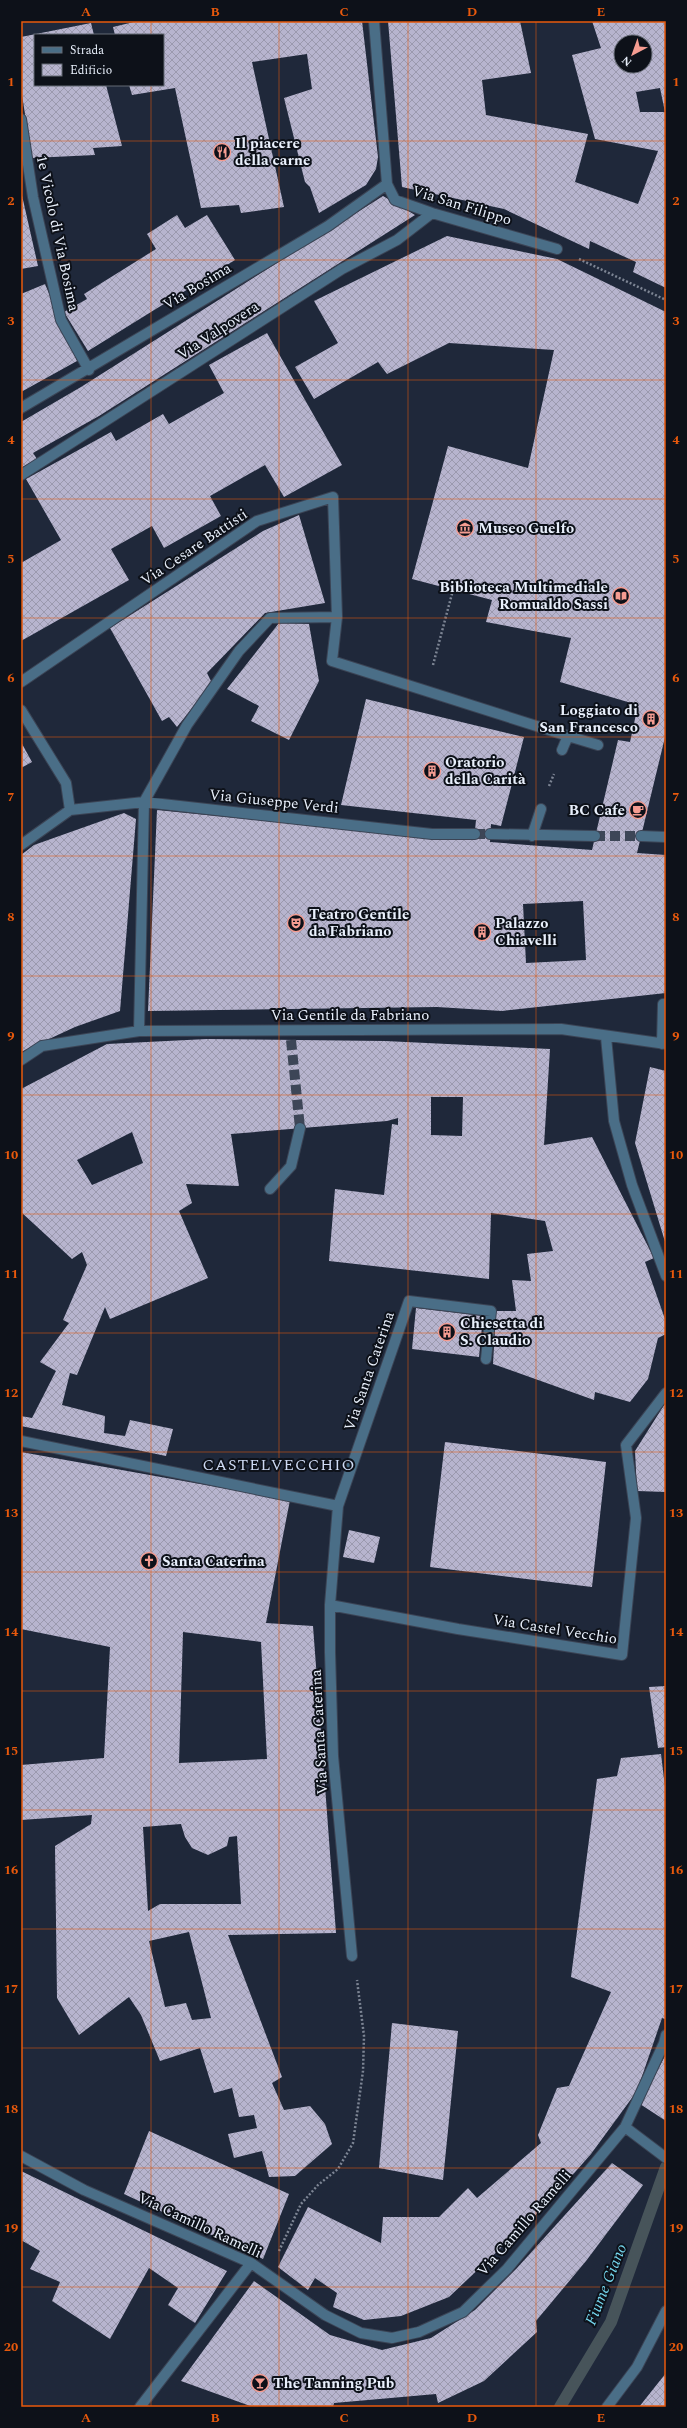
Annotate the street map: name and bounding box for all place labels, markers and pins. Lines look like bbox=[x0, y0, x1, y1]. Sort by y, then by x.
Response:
place label: Il piacere della carne bbox=[235, 132, 311, 172]
restaurant icon: Il piacere della carne bbox=[212, 142, 232, 162]
place label: Museo Guelfo bbox=[478, 517, 574, 540]
museum icon: Museo Guelfo bbox=[455, 518, 475, 538]
place label: Biblioteca Multimediale Romualdo Sassi bbox=[439, 576, 608, 616]
library icon: Biblioteca Multimediale Romualdo Sassi bbox=[611, 586, 631, 606]
place label: Loggiato di San Francesco bbox=[539, 699, 638, 739]
building icon: Loggiato di San Francesco bbox=[641, 709, 661, 729]
place label: Oratorio della Carità bbox=[445, 751, 526, 791]
building icon: Oratorio della Carità bbox=[422, 761, 442, 781]
place label: BC Cafe bbox=[568, 799, 625, 822]
cafe icon: BC Cafe bbox=[628, 800, 648, 820]
place label: Teatro Gentile da Fabriano bbox=[309, 903, 409, 943]
place label: Palazzo Chiavelli bbox=[495, 912, 557, 952]
theatre icon: Teatro Gentile da Fabriano bbox=[286, 913, 306, 933]
building icon: Palazzo Chiavelli bbox=[472, 922, 492, 942]
place label: Chiesetta di S. Claudio bbox=[460, 1312, 543, 1352]
building icon: Chiesetta di S. Claudio bbox=[437, 1322, 457, 1342]
place label: Santa Caterina bbox=[162, 1550, 265, 1573]
church icon: Santa Caterina bbox=[139, 1551, 159, 1571]
place label: The Tanning Pub bbox=[273, 2372, 395, 2395]
bar icon: The Tanning Pub bbox=[250, 2373, 270, 2393]

